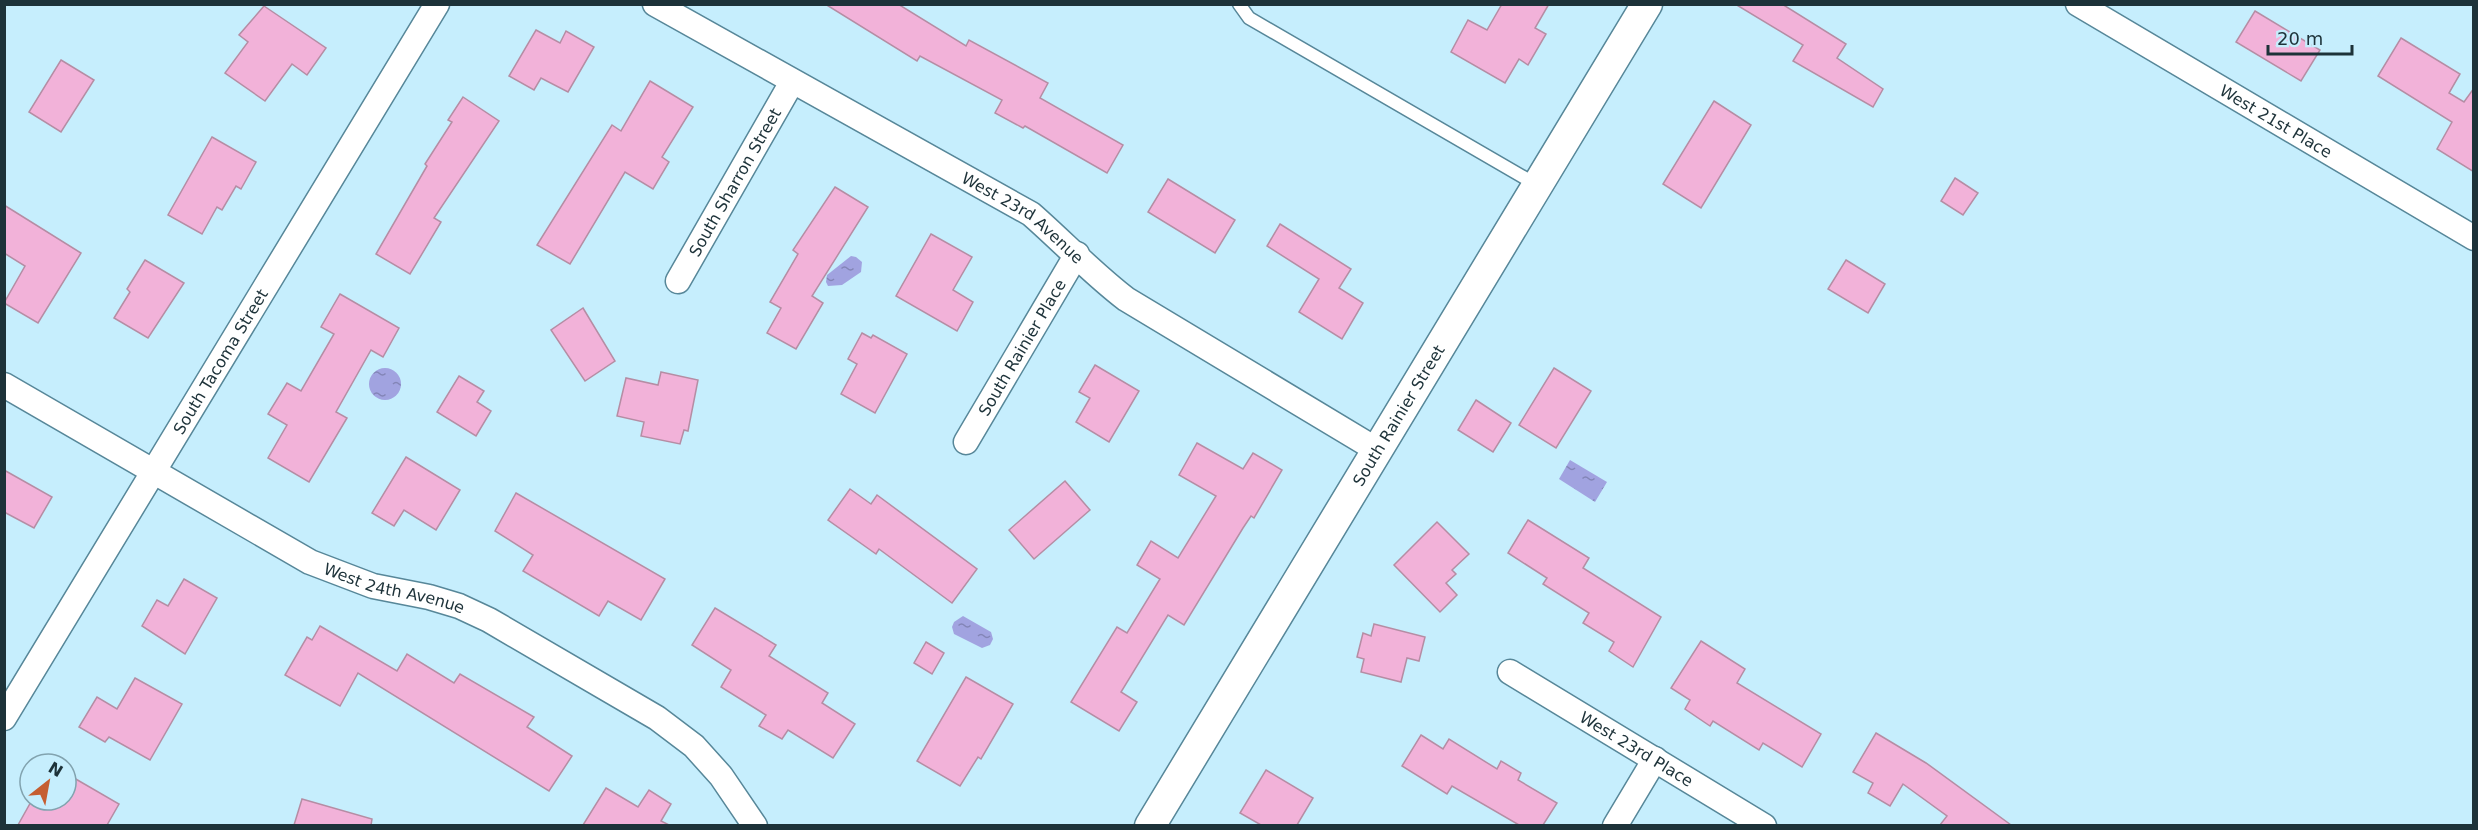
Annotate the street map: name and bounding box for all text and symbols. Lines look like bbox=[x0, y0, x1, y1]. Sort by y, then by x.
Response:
scale bar bbox=[2268, 18, 2352, 56]
text: 20 m bbox=[2277, 28, 2323, 49]
street label: West 21st Place bbox=[2216, 80, 2336, 162]
street label: South Sharron Street bbox=[685, 105, 785, 260]
street label: West 23rd Avenue bbox=[959, 168, 1088, 267]
street label: South Rainier Place bbox=[974, 276, 1070, 419]
street label: South Tacoma Street bbox=[169, 285, 271, 437]
street label: South Rainier Street bbox=[1348, 341, 1448, 489]
street label: West 24th Avenue bbox=[321, 559, 468, 617]
street label: West 23rd Place bbox=[1577, 707, 1697, 790]
north arrow bbox=[18, 752, 78, 812]
text: N bbox=[45, 758, 66, 781]

